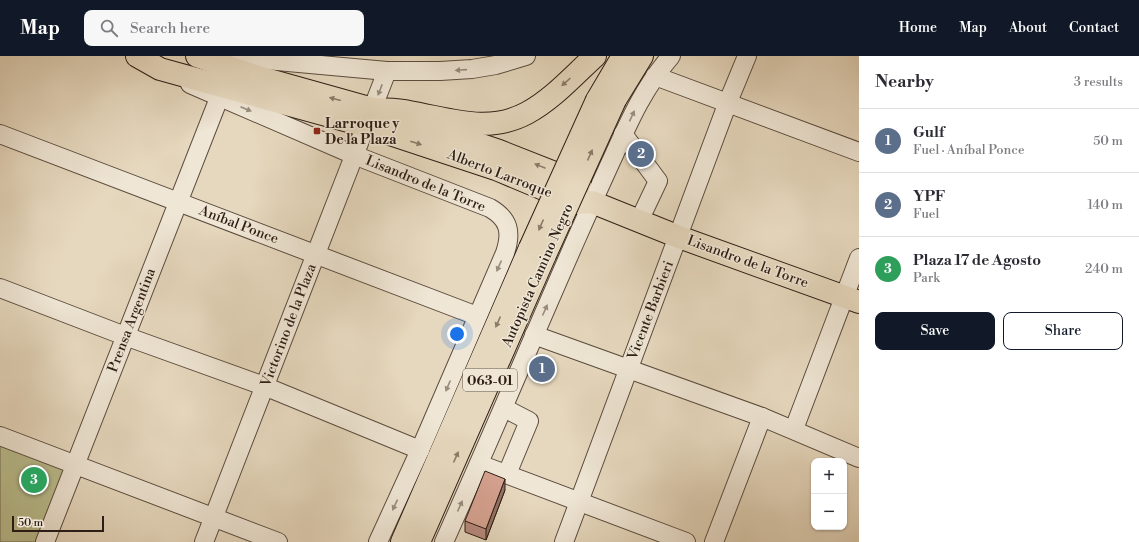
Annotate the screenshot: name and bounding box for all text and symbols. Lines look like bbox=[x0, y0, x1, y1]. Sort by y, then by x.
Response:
search box bbox=[84, 10, 364, 46]
text: Map bbox=[20, 16, 60, 40]
icon: search bbox=[98, 17, 120, 39]
text: Search here bbox=[130, 19, 210, 38]
text: Home bbox=[899, 19, 937, 37]
text: Map bbox=[959, 19, 987, 37]
text: About bbox=[1009, 19, 1047, 37]
text: Contact bbox=[1069, 19, 1119, 37]
one-way arrow bbox=[455, 67, 467, 74]
text: Nearby bbox=[875, 71, 934, 93]
text: 3 results bbox=[1074, 74, 1123, 90]
one-way arrow bbox=[561, 77, 571, 87]
one-way arrow bbox=[377, 84, 383, 95]
one-way arrow bbox=[329, 95, 341, 101]
one-way arrow bbox=[240, 106, 252, 113]
one-way arrow bbox=[629, 110, 635, 121]
place label: Larroque y De la Plaza bbox=[325, 115, 400, 149]
text: Gulf bbox=[913, 123, 944, 142]
marker: Larroque y De la Plaza bbox=[312, 126, 322, 136]
text: 1 bbox=[885, 133, 891, 149]
text: 50 m bbox=[1093, 133, 1123, 149]
pin: 2 bbox=[628, 139, 654, 169]
one-way arrow bbox=[411, 140, 423, 146]
text: Fuel · Aníbal Ponce bbox=[913, 142, 1024, 158]
street label: Alberto Larroque bbox=[444, 145, 555, 202]
one-way arrow bbox=[587, 150, 593, 161]
street label: Lisandro de la Torre bbox=[363, 152, 488, 216]
one-way arrow bbox=[534, 163, 546, 169]
text: YPF bbox=[913, 187, 946, 206]
text: 2 bbox=[884, 197, 892, 213]
text: 140 m bbox=[1087, 197, 1123, 213]
street label: Aníbal Ponce bbox=[195, 201, 281, 248]
street label: Autopista Camino Negro bbox=[498, 201, 578, 351]
text: Fuel bbox=[913, 206, 939, 222]
one-way arrow bbox=[538, 219, 544, 230]
street label: Lisandro de la Torre bbox=[685, 232, 811, 292]
text: Plaza 17 de Agosto bbox=[913, 251, 1041, 270]
street label: Vicente Barbieri bbox=[623, 258, 678, 363]
street label: Victorino de la Plaza bbox=[257, 260, 321, 390]
one-way arrow bbox=[496, 261, 502, 272]
text: 3 bbox=[884, 261, 892, 277]
text: 240 m bbox=[1085, 261, 1123, 277]
street label: Prensa Argentina bbox=[104, 265, 160, 375]
text: Park bbox=[913, 270, 940, 286]
one-way arrow bbox=[542, 304, 548, 316]
button: Save bbox=[875, 312, 995, 350]
button: Share bbox=[1003, 312, 1123, 350]
one-way arrow bbox=[495, 317, 501, 328]
your location bbox=[447, 324, 467, 344]
pin: 1 bbox=[529, 354, 555, 384]
road number: 063-01 bbox=[463, 369, 517, 391]
one-way arrow bbox=[444, 380, 450, 392]
one-way arrow bbox=[453, 452, 459, 463]
map controls bbox=[811, 458, 847, 530]
button: + bbox=[811, 458, 847, 494]
pin: 3 bbox=[21, 465, 47, 495]
button: − bbox=[811, 494, 847, 530]
one-way arrow bbox=[392, 499, 398, 510]
one-way arrow bbox=[457, 501, 463, 512]
scale bar bbox=[12, 514, 104, 533]
text: 50 m bbox=[18, 516, 43, 530]

